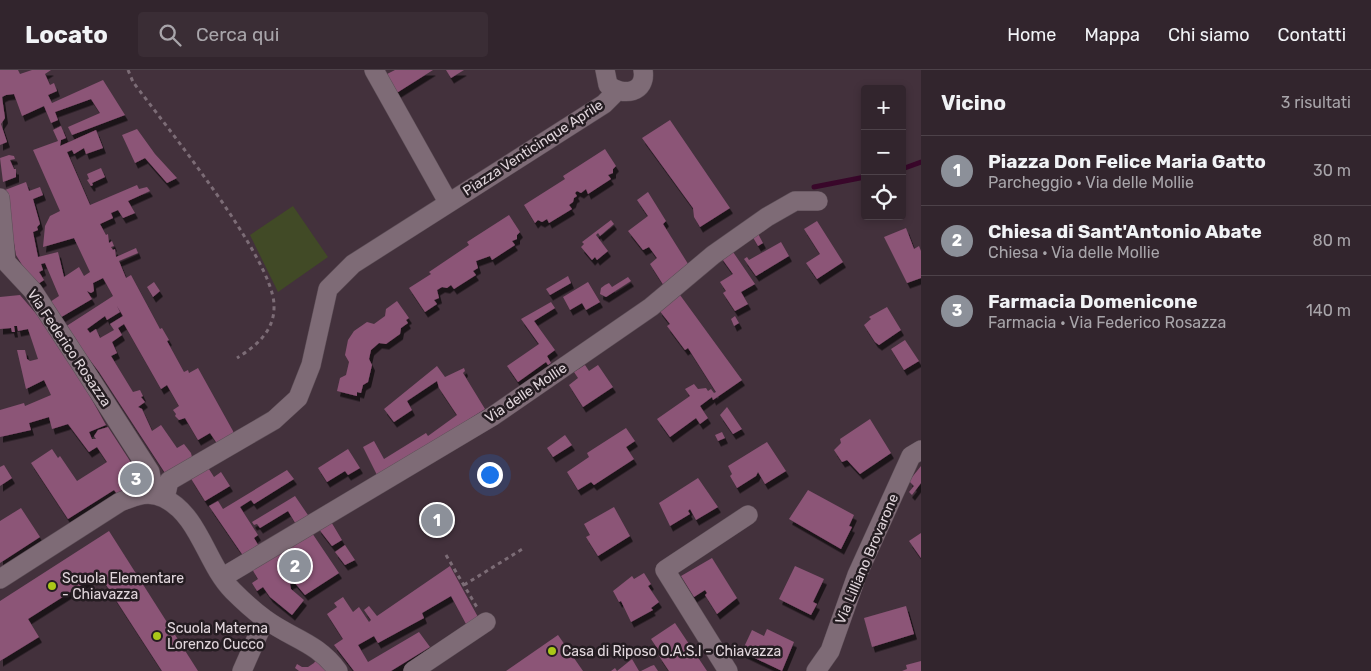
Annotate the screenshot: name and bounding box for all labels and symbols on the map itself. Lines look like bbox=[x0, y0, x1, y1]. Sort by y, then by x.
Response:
street label: Piazza Venticinque Aprile bbox=[460, 96, 606, 200]
street label: Via Federico Rosazza bbox=[23, 286, 115, 410]
street label: Via delle Mollie bbox=[482, 359, 570, 427]
pin: 3 bbox=[120, 460, 152, 498]
your location bbox=[477, 462, 503, 488]
street label: Via Lilliano Brovarone bbox=[832, 491, 902, 627]
pin: 1 bbox=[421, 501, 453, 539]
pin: 2 bbox=[279, 547, 311, 585]
place label: Scuola Elementare - Chiavazza bbox=[62, 570, 184, 603]
marker: Scuola Elementare - Chiavazza bbox=[46, 580, 58, 592]
place label: Scuola Materna Lorenzo Cucco bbox=[167, 620, 268, 653]
marker: Scuola Materna Lorenzo Cucco bbox=[151, 630, 163, 642]
place label: Casa di Riposo O.A.S.I - Chiavazza bbox=[562, 643, 781, 660]
marker: Casa di Riposo O.A.S.I - Chiavazza bbox=[546, 645, 558, 657]

